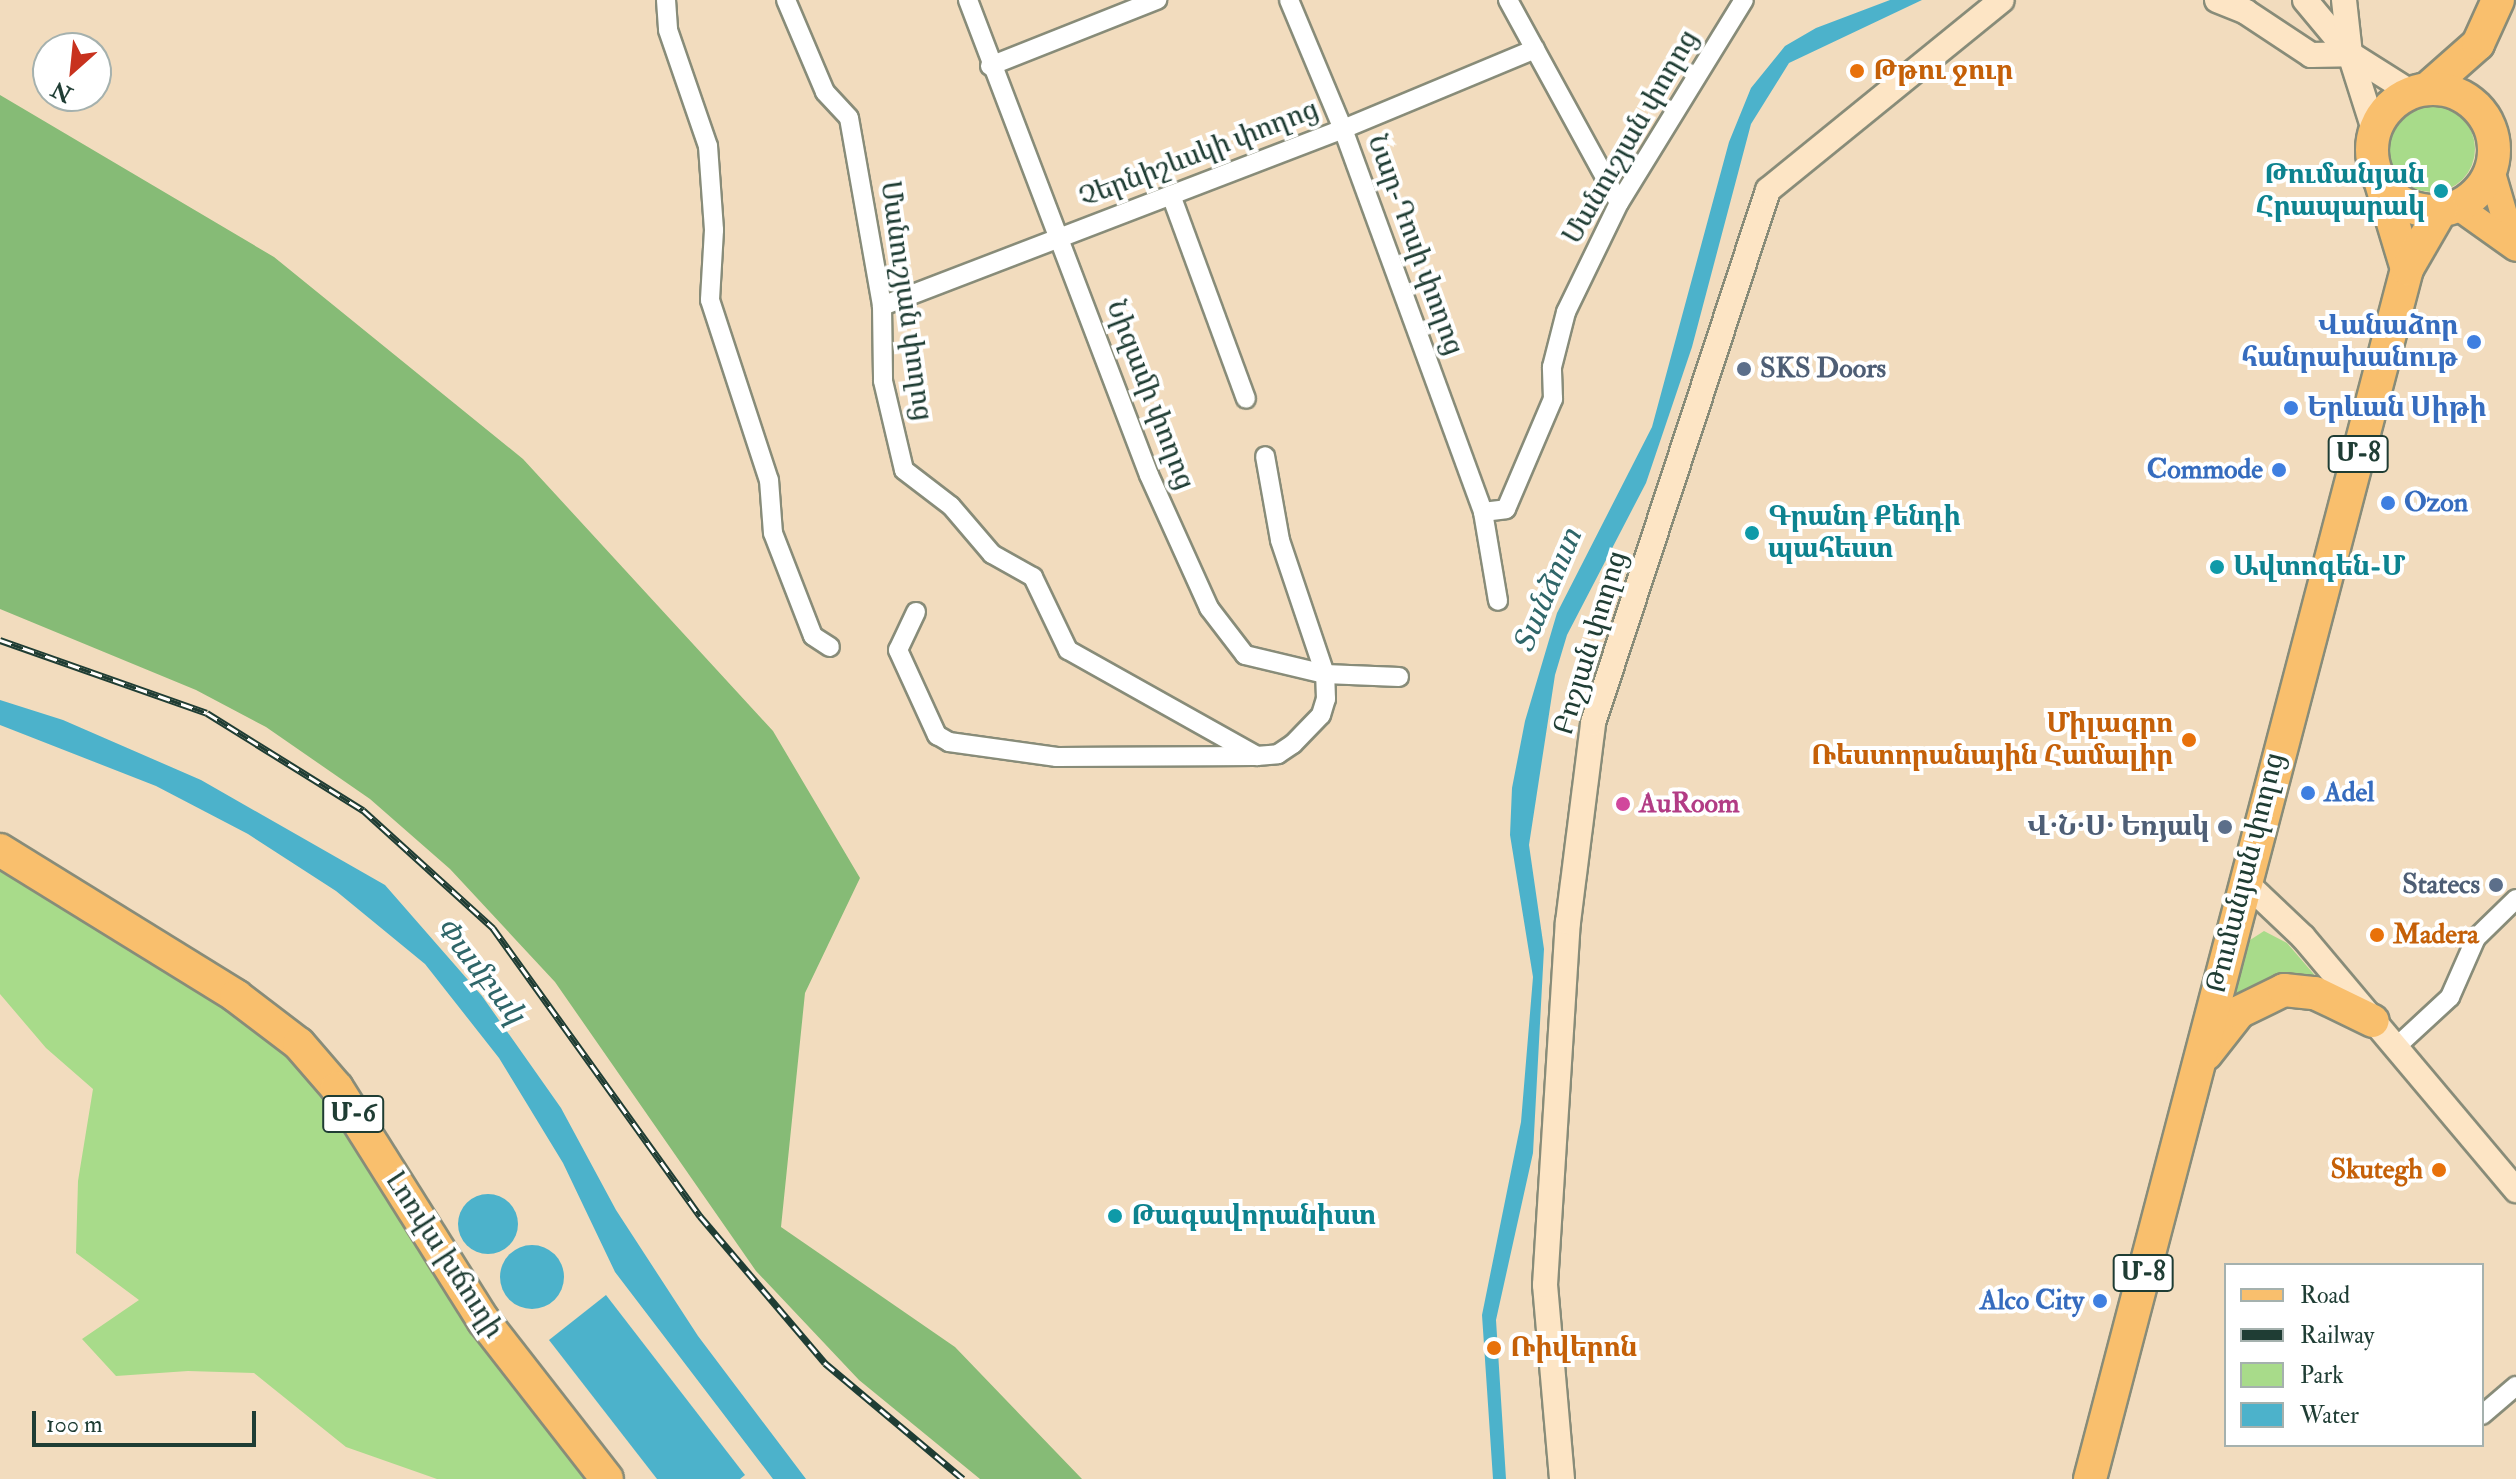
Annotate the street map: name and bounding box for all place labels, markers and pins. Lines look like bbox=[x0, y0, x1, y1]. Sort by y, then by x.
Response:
place label: Թթու ջուր bbox=[1873, 54, 2013, 88]
marker: Թթու ջուր bbox=[1848, 62, 1866, 80]
place label: Թումանյան Հրապարակ bbox=[2256, 158, 2425, 224]
marker: Թումանյան Հրապարակ bbox=[2432, 182, 2450, 200]
place label: Վանաձոր հանրախանութ bbox=[2241, 309, 2458, 375]
marker: Վանաձոր հանրախանութ bbox=[2465, 333, 2483, 351]
place label: SKS Doors bbox=[1760, 352, 1886, 386]
marker: SKS Doors bbox=[1735, 360, 1753, 378]
place label: Երևան Սիթի bbox=[2307, 391, 2486, 425]
marker: Երևան Սիթի bbox=[2282, 399, 2300, 417]
place label: Commode bbox=[2147, 453, 2263, 487]
marker: Commode bbox=[2270, 461, 2288, 479]
place label: Ozon bbox=[2404, 486, 2468, 520]
marker: Ozon bbox=[2379, 494, 2397, 512]
place label: Գրանդ Քենդի պահեստ bbox=[1768, 500, 1960, 566]
marker: Գրանդ Քենդի պահեստ bbox=[1743, 524, 1761, 542]
place label: Ավտոգեն-Մ bbox=[2233, 550, 2405, 584]
marker: Ավտոգեն-Մ bbox=[2208, 558, 2226, 576]
place label: Միլագրո Ռեստորանային Համալիր bbox=[1811, 707, 2173, 773]
marker: Միլագրո Ռեստորանային Համալիր bbox=[2180, 731, 2198, 749]
place label: Adel bbox=[2324, 776, 2374, 810]
marker: Adel bbox=[2299, 784, 2317, 802]
place label: AuRoom bbox=[1639, 787, 1740, 821]
marker: AuRoom bbox=[1614, 795, 1632, 813]
place label: Վ․Ն․Ս․ Եռյակ bbox=[2027, 810, 2209, 844]
marker: Վ․Ն․Ս․ Եռյակ bbox=[2216, 818, 2234, 836]
place label: Statecs bbox=[2402, 868, 2480, 902]
marker: Statecs bbox=[2487, 876, 2505, 894]
place label: Madera bbox=[2393, 918, 2479, 952]
marker: Madera bbox=[2368, 926, 2386, 944]
place label: Skutegh bbox=[2331, 1153, 2423, 1187]
marker: Skutegh bbox=[2430, 1161, 2448, 1179]
place label: Թագավորանիստ bbox=[1131, 1199, 1376, 1233]
marker: Թագավորանիստ bbox=[1106, 1207, 1124, 1225]
place label: Alco City bbox=[1980, 1284, 2084, 1318]
marker: Alco City bbox=[2091, 1292, 2109, 1310]
place label: Ռիվերոն bbox=[1510, 1331, 1637, 1365]
marker: Ռիվերոն bbox=[1485, 1339, 1503, 1357]

